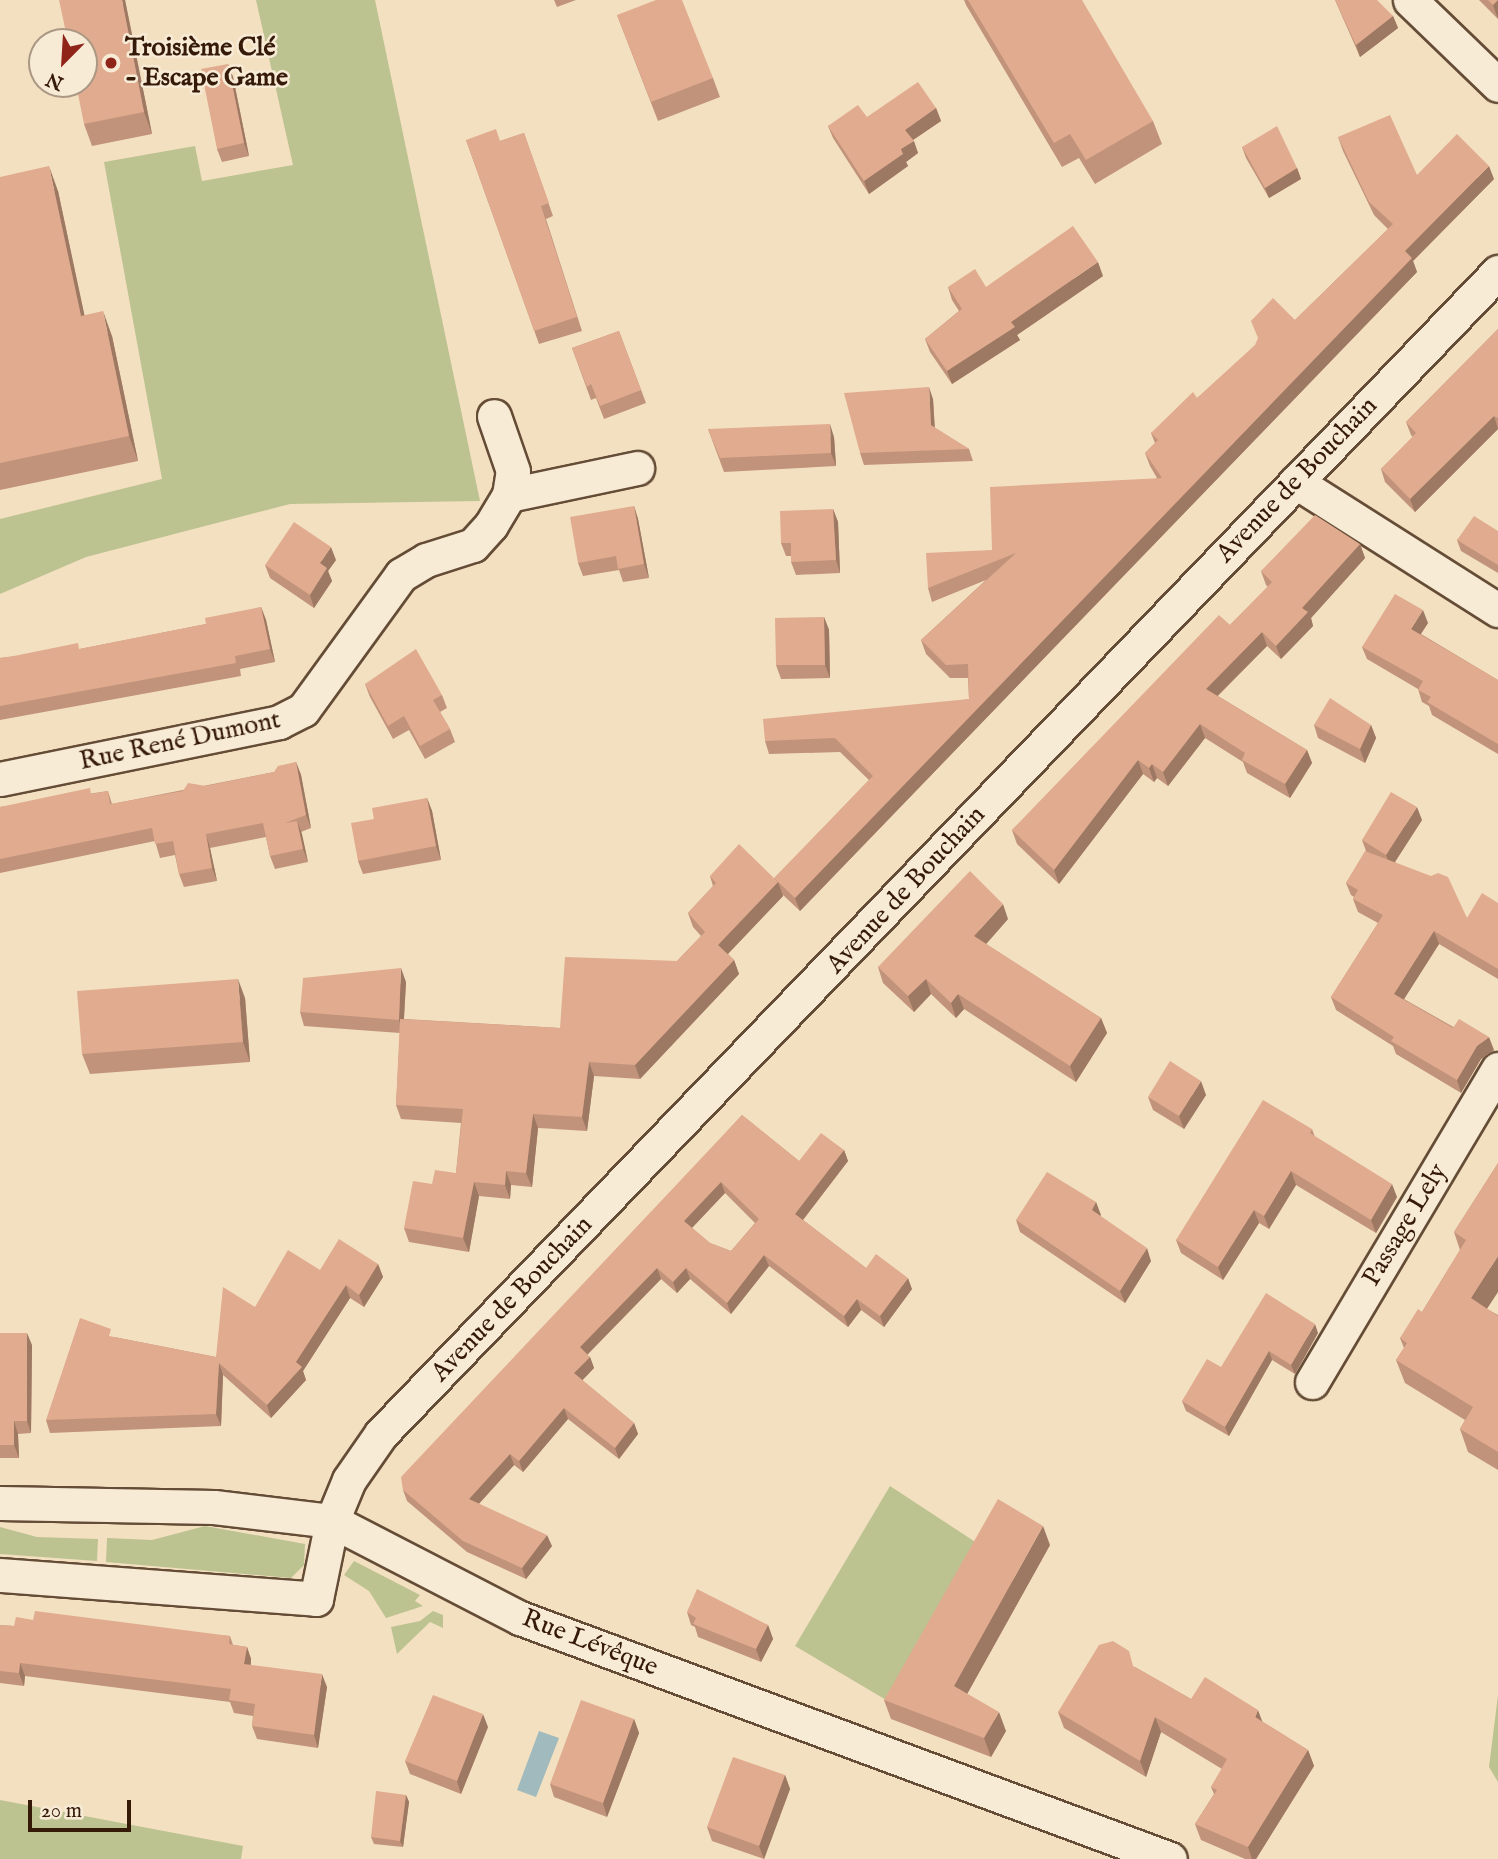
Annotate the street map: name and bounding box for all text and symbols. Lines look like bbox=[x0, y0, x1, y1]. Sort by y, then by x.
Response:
north arrow bbox=[28, 28, 98, 98]
place label: Troisième Clé - Escape Game bbox=[125, 32, 288, 94]
marker: Troisième Clé - Escape Game bbox=[103, 55, 119, 71]
text: N bbox=[43, 66, 68, 95]
street label: Avenue de Bouchain bbox=[1210, 391, 1384, 569]
street label: Rue René Dumont bbox=[77, 704, 283, 778]
street label: Avenue de Bouchain bbox=[820, 800, 992, 980]
street label: Passage Lely bbox=[1356, 1158, 1454, 1292]
street label: Avenue de Bouchain bbox=[425, 1210, 599, 1388]
street label: Rue Lévêque bbox=[518, 1603, 662, 1683]
scale bar bbox=[32, 1786, 135, 1830]
text: 20 m bbox=[41, 1798, 82, 1825]

